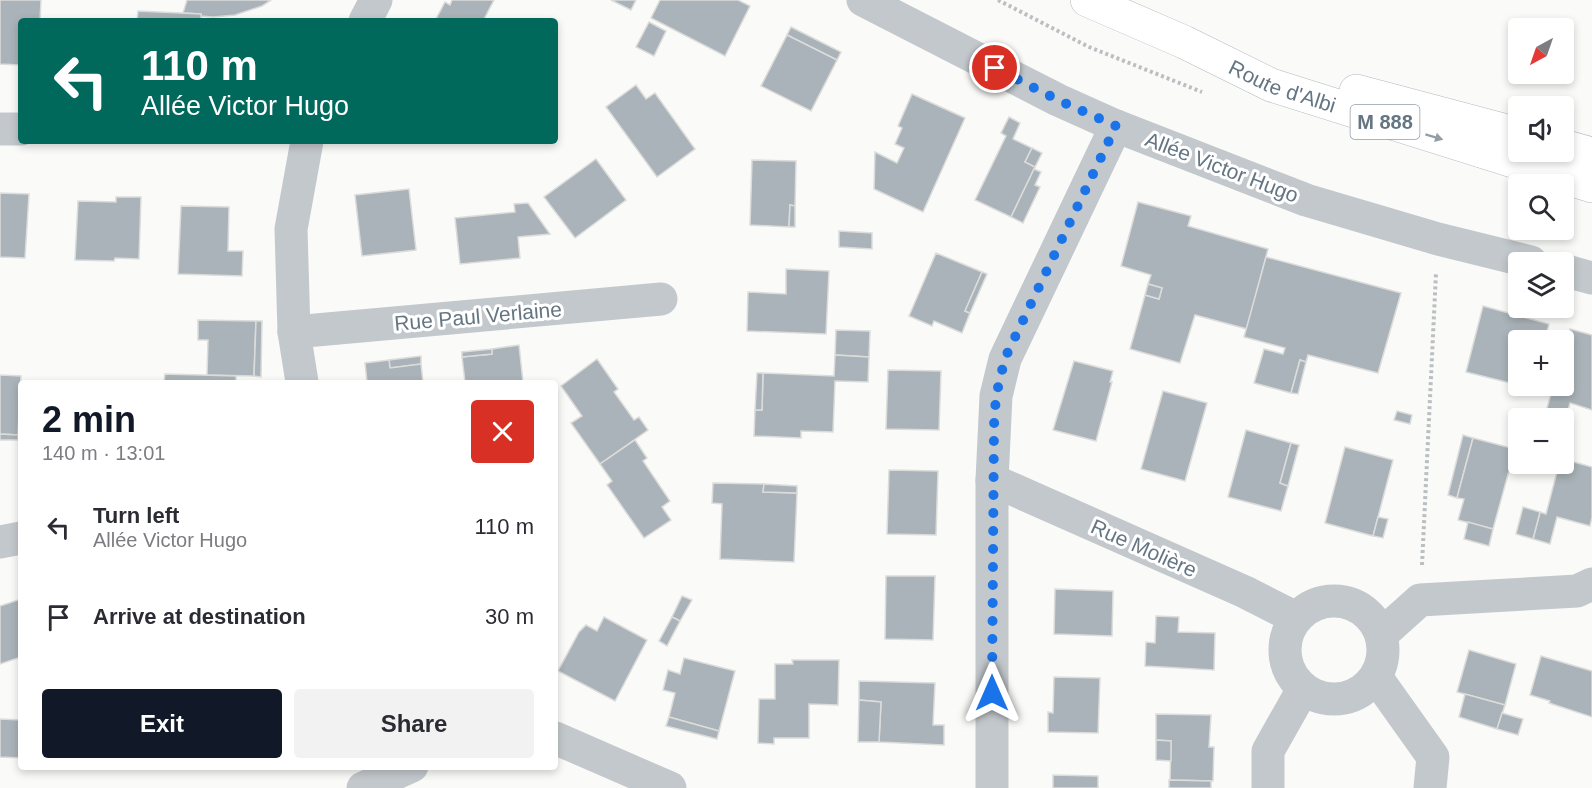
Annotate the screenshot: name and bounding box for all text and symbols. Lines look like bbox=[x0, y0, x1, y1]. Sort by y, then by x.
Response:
north arrow bbox=[1508, 18, 1574, 84]
map controls bbox=[1508, 18, 1574, 474]
icon: left bbox=[42, 42, 120, 120]
text: 110 m bbox=[141, 42, 258, 89]
pin bbox=[969, 42, 1020, 93]
icon: arrive bbox=[978, 51, 1011, 84]
street label: Route d'Albi bbox=[1225, 55, 1339, 116]
text: Allée Victor Hugo bbox=[141, 91, 349, 121]
button: sound bbox=[1508, 96, 1574, 162]
road number: M 888 bbox=[1350, 105, 1420, 139]
street label: Allée Victor Hugo bbox=[1142, 127, 1302, 207]
one-way arrow bbox=[1425, 133, 1443, 143]
button: search bbox=[1508, 174, 1574, 240]
button: layers bbox=[1508, 252, 1574, 318]
street label: Rue Paul Verlaine bbox=[393, 297, 563, 335]
button: + bbox=[1508, 330, 1574, 396]
text: 2 min bbox=[42, 399, 136, 440]
button: close bbox=[471, 400, 534, 463]
button: − bbox=[1508, 408, 1574, 474]
text: 140 m · 13:01 bbox=[42, 442, 165, 464]
text: Turn left bbox=[93, 503, 179, 528]
icon: left bbox=[42, 511, 75, 544]
text: 110 m bbox=[474, 514, 534, 539]
street label: Rue Molière bbox=[1088, 514, 1200, 582]
text: Allée Victor Hugo bbox=[93, 529, 247, 551]
icon: arrive bbox=[42, 601, 75, 634]
text: Arrive at destination bbox=[93, 604, 306, 629]
text: 30 m bbox=[485, 604, 534, 629]
position arrow bbox=[960, 661, 1024, 725]
button: Exit bbox=[42, 689, 282, 758]
button: Share bbox=[294, 689, 534, 758]

